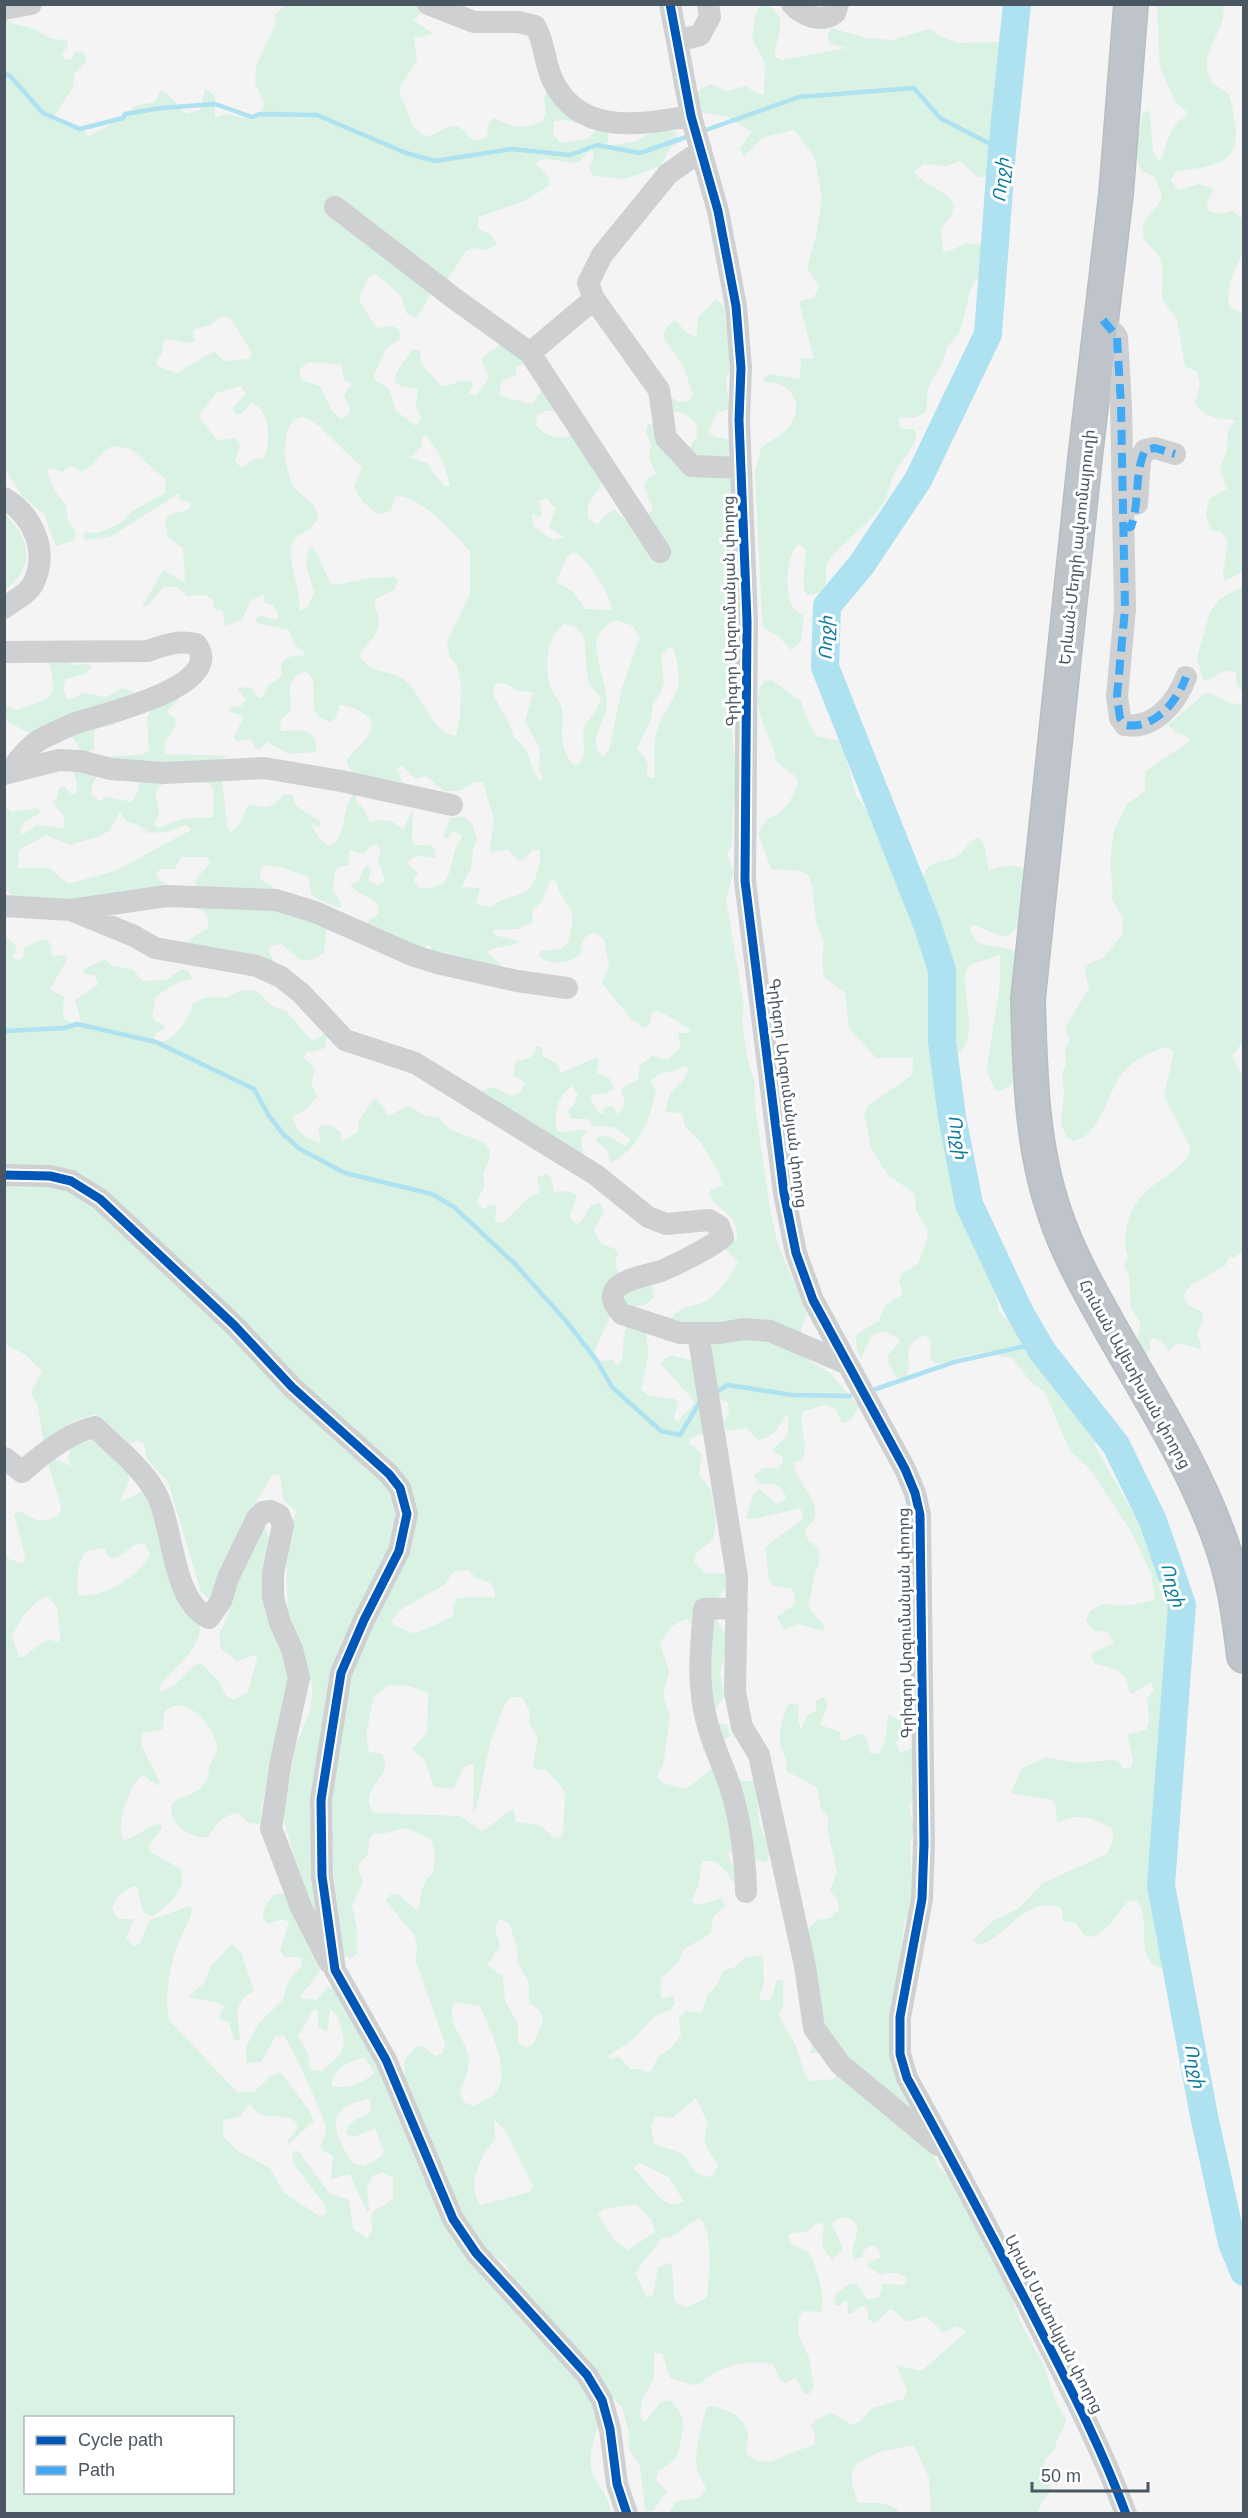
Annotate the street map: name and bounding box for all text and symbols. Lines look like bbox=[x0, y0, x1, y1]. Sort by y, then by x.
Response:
water label: Ողջի bbox=[989, 157, 1014, 203]
street label: Երևան-Մեղրի ավտոմայրուղի bbox=[1056, 429, 1099, 666]
street label: Գրիգոր Արզումանյան փողոց bbox=[719, 495, 742, 727]
water label: Ողջի bbox=[816, 615, 837, 660]
street label: Գրիգոր Արզումանյան փողոց bbox=[764, 977, 811, 1209]
water label: Ողջի bbox=[944, 1113, 971, 1161]
street label: Հունան Ավետիսյան փողոց bbox=[1075, 1276, 1194, 1472]
street label: Գրիգոր Արզումանյան փողոց bbox=[894, 1507, 917, 1739]
water label: Ողջի bbox=[1156, 1561, 1189, 1610]
water label: Ողջի bbox=[1180, 2042, 1209, 2090]
street label: Արամ Մանուկյան փողոց bbox=[1001, 2232, 1107, 2417]
legend bbox=[24, 2416, 234, 2494]
text: Cycle path bbox=[78, 2430, 163, 2450]
scale bar bbox=[1032, 2455, 1148, 2493]
text: Path bbox=[78, 2460, 115, 2480]
text: 50 m bbox=[1041, 2466, 1081, 2486]

